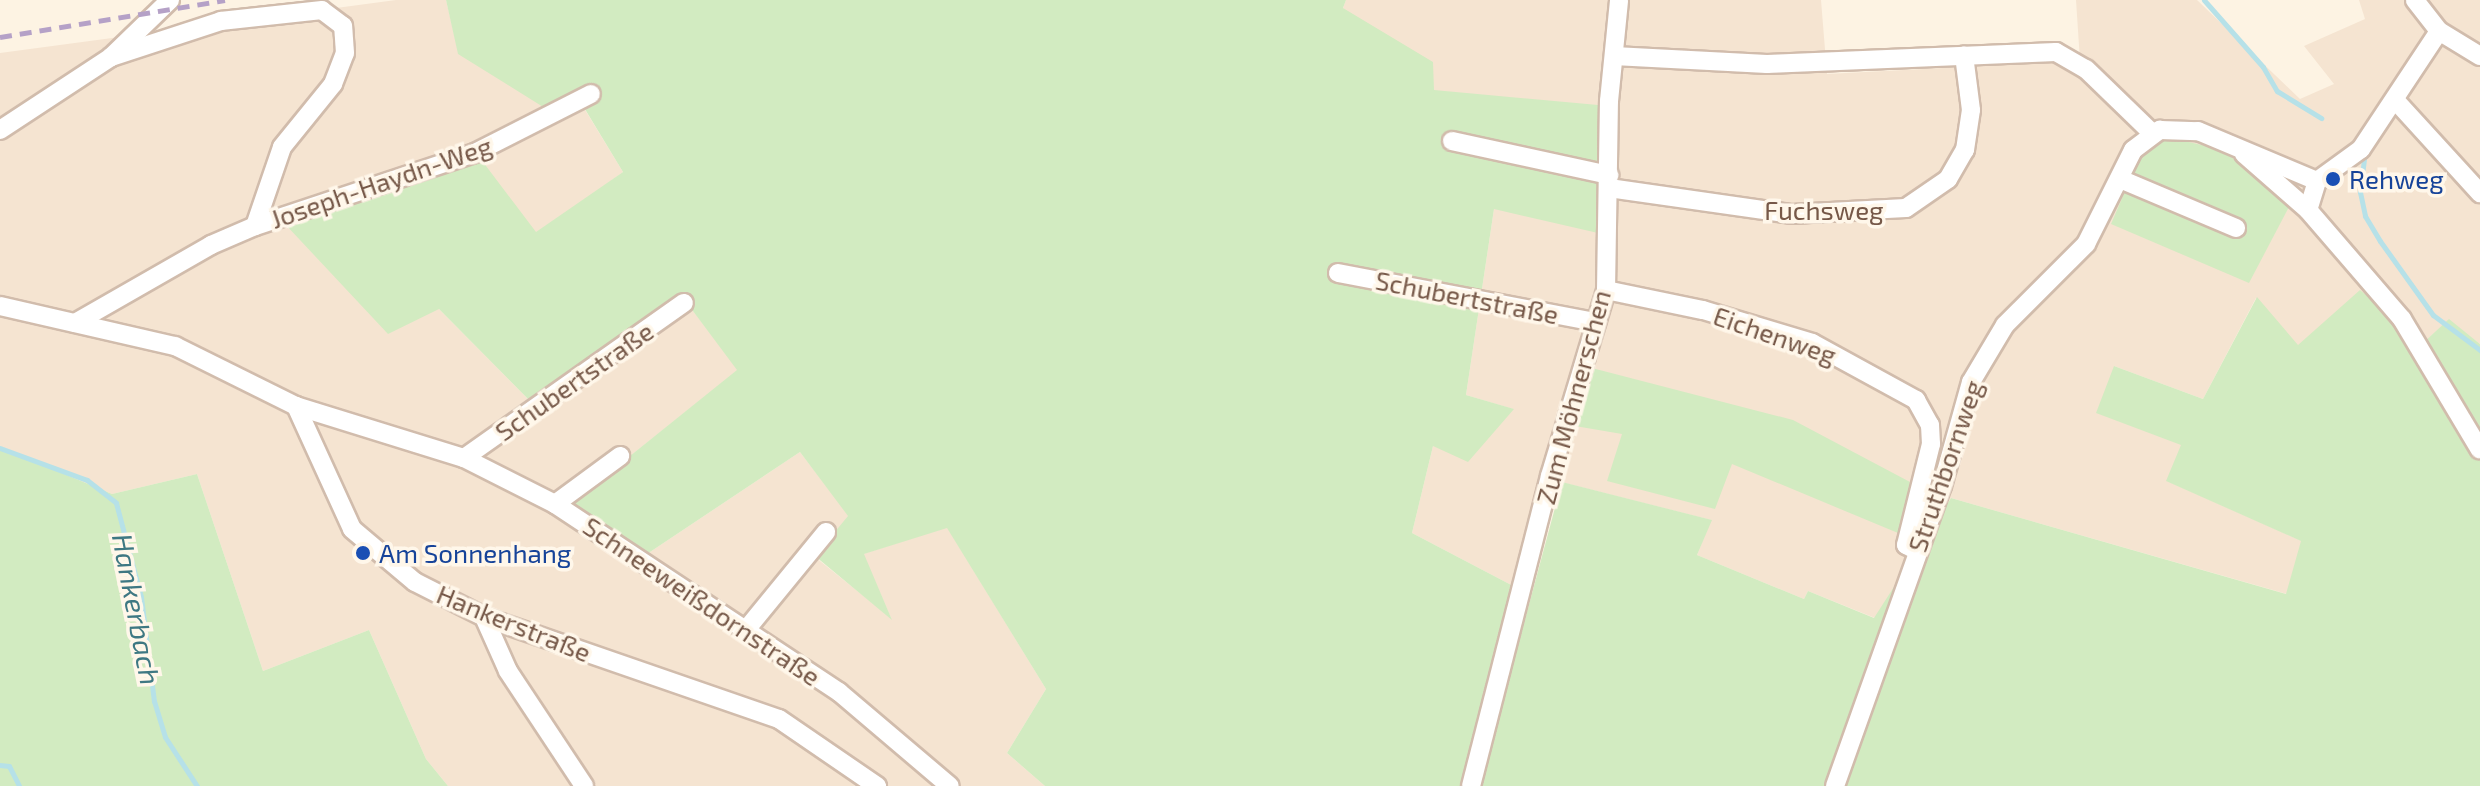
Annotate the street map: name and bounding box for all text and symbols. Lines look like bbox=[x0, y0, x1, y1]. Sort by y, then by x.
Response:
street label: Joseph-Haydn-Weg bbox=[266, 129, 496, 235]
place label: Rehweg bbox=[2349, 163, 2444, 195]
marker: Rehweg bbox=[2324, 170, 2342, 188]
street label: Fuchsweg bbox=[1764, 194, 1884, 226]
street label: Schubertstraße bbox=[1373, 264, 1561, 330]
street label: Zum Möhnerschen bbox=[1529, 287, 1617, 507]
street label: Eichenweg bbox=[1710, 299, 1840, 371]
street label: Schubertstraße bbox=[489, 315, 659, 447]
street label: Struthbornweg bbox=[1901, 376, 1989, 556]
street label: Schneeweißdornstraße bbox=[578, 510, 826, 692]
water label: Hankerbach bbox=[106, 531, 168, 687]
place label: Am Sonnenhang bbox=[379, 537, 571, 569]
marker: Am Sonnenhang bbox=[354, 544, 372, 562]
street label: Hankerstraße bbox=[432, 578, 596, 668]

